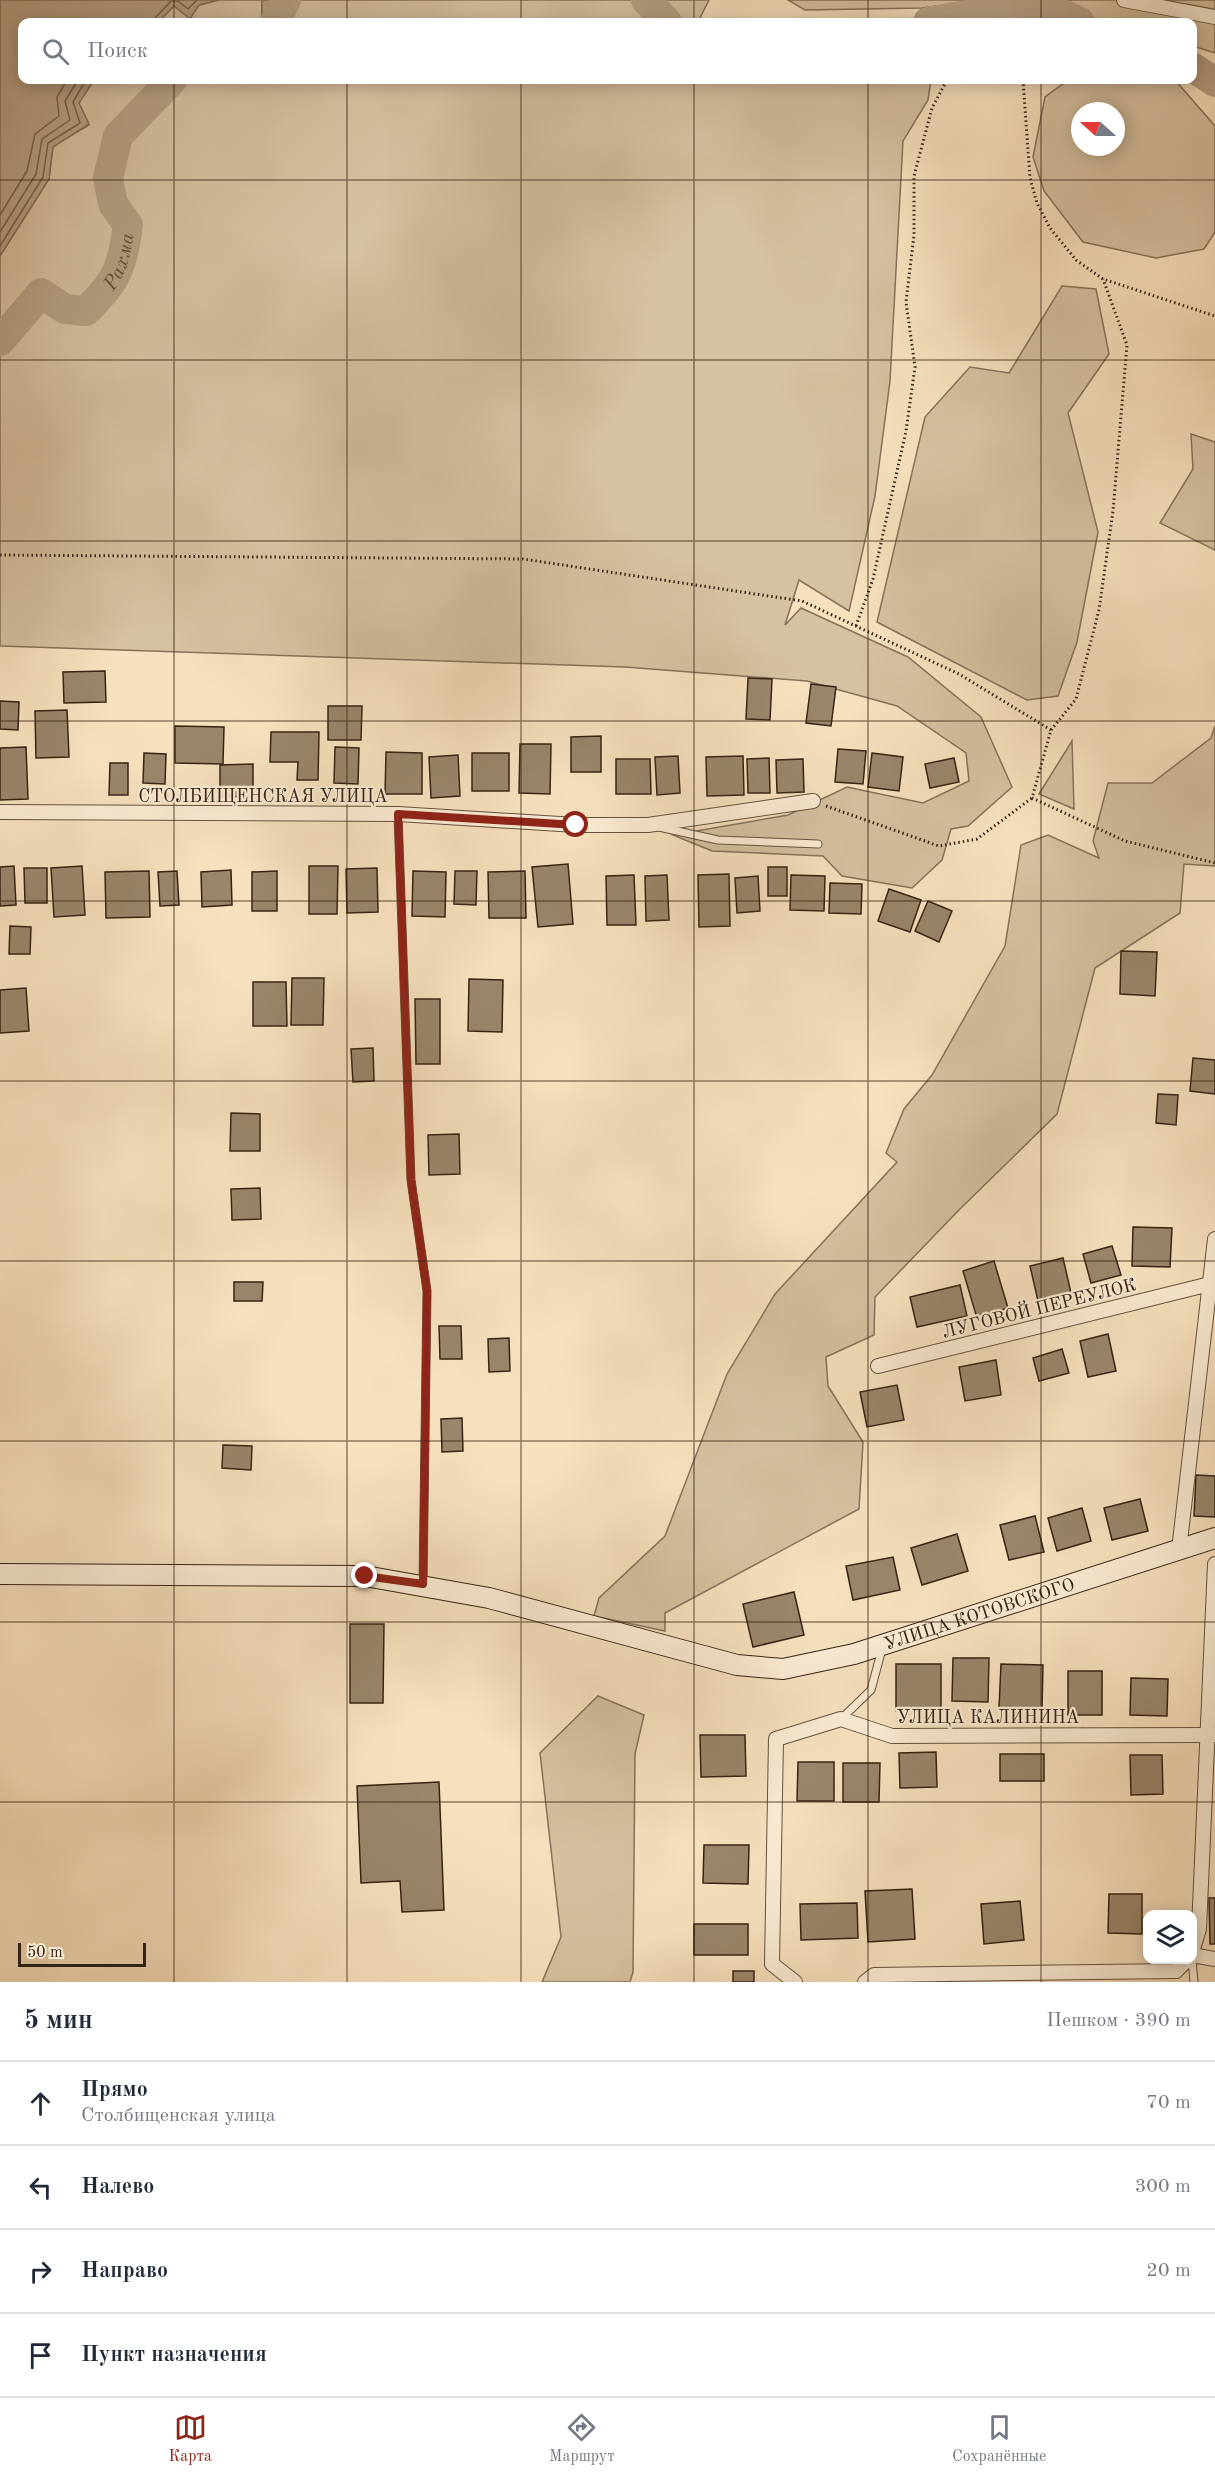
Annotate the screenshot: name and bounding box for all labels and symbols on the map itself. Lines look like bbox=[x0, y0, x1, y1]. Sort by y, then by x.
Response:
north arrow bbox=[1071, 102, 1125, 156]
water label: Рахма bbox=[100, 231, 139, 295]
street label: СТОЛБИЩЕНСКАЯ УЛИЦА bbox=[138, 788, 388, 806]
route start bbox=[562, 811, 588, 837]
street label: ЛУГОВОЙ ПЕРЕУЛОК bbox=[939, 1272, 1138, 1342]
route end bbox=[351, 1562, 377, 1588]
street label: УЛИЦА КОТОВСКОГО bbox=[882, 1576, 1077, 1654]
street label: УЛИЦА КАЛИНИНА bbox=[896, 1709, 1080, 1727]
scale bar bbox=[18, 1940, 146, 1968]

